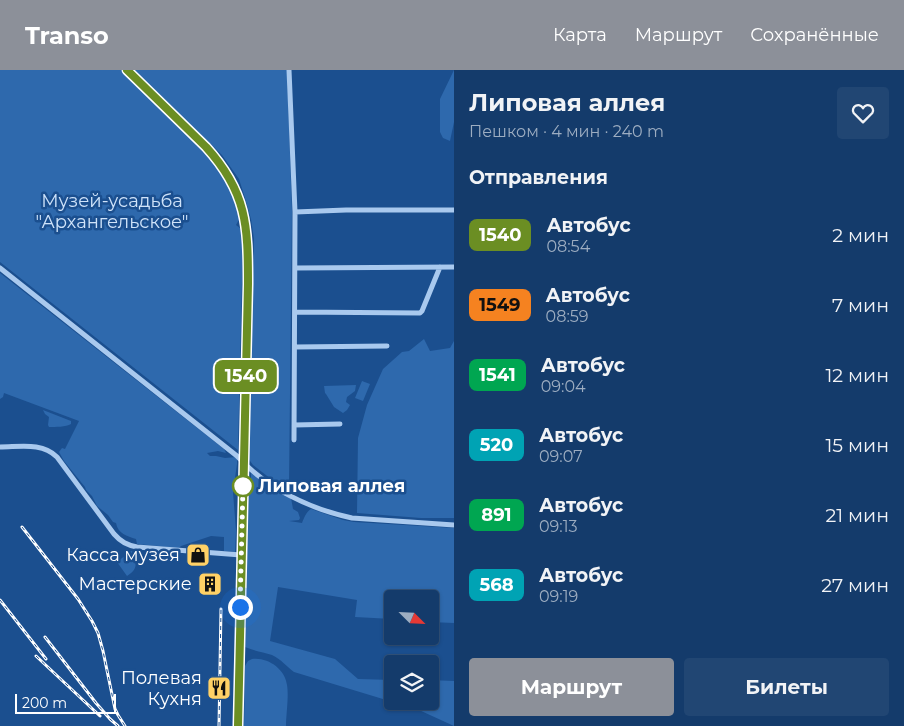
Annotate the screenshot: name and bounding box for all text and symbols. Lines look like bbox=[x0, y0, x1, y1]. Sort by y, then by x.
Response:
text: Transo bbox=[25, 21, 109, 50]
text: Карта bbox=[553, 24, 607, 46]
text: Маршрут bbox=[635, 24, 722, 46]
text: Сохранённые bbox=[750, 24, 879, 46]
button: heart bbox=[837, 87, 889, 139]
text: Липовая аллея bbox=[469, 88, 665, 117]
text: Пешком · 4 мин · 240 m bbox=[469, 122, 664, 141]
text: Отправления bbox=[469, 166, 608, 189]
park label: Музей-усадьба "Архангельское" bbox=[36, 190, 188, 233]
text: Автобус bbox=[546, 214, 631, 237]
text: 1540 bbox=[479, 224, 521, 246]
text: 2 мин bbox=[832, 224, 889, 247]
text: 08:54 bbox=[546, 237, 590, 256]
text: Автобус bbox=[546, 284, 630, 307]
text: 1549 bbox=[479, 294, 521, 316]
text: 7 мин bbox=[832, 294, 889, 317]
text: 08:59 bbox=[546, 307, 589, 326]
text: Автобус bbox=[541, 354, 625, 377]
line badge: 1540 bbox=[211, 360, 281, 392]
text: 1541 bbox=[479, 364, 516, 386]
text: 12 мин bbox=[825, 364, 889, 387]
text: 1540 bbox=[225, 365, 267, 387]
text: 09:04 bbox=[541, 377, 586, 396]
text: Автобус bbox=[539, 424, 623, 447]
text: 520 bbox=[480, 434, 513, 456]
text: 15 мин bbox=[826, 434, 889, 457]
text: 09:07 bbox=[539, 447, 583, 466]
marker: Липовая аллея bbox=[232, 475, 254, 497]
place label: Липовая аллея bbox=[258, 475, 405, 497]
text: Автобус bbox=[539, 494, 623, 517]
text: 891 bbox=[481, 504, 512, 526]
text: 21 мин bbox=[825, 504, 889, 527]
text: 09:13 bbox=[539, 517, 578, 536]
shop icon: Касса музея bbox=[185, 542, 211, 568]
place label: Касса музея bbox=[66, 544, 180, 566]
text: Автобус bbox=[539, 564, 623, 587]
building icon: Мастерские bbox=[197, 571, 223, 597]
place label: Мастерские bbox=[79, 573, 192, 595]
text: 568 bbox=[479, 574, 514, 596]
text: 27 мин bbox=[821, 574, 889, 597]
text: 09:19 bbox=[539, 587, 578, 606]
north arrow bbox=[384, 590, 439, 645]
map controls bbox=[384, 590, 439, 710]
your location bbox=[228, 595, 253, 620]
button: layers bbox=[384, 655, 439, 710]
button: Маршрут bbox=[469, 658, 674, 716]
button: Билеты bbox=[684, 658, 889, 716]
place label: Полевая Кухня bbox=[121, 667, 202, 710]
restaurant icon: Полевая Кухня bbox=[206, 675, 232, 701]
scale bar bbox=[15, 691, 116, 714]
text: 200 m bbox=[22, 694, 67, 712]

